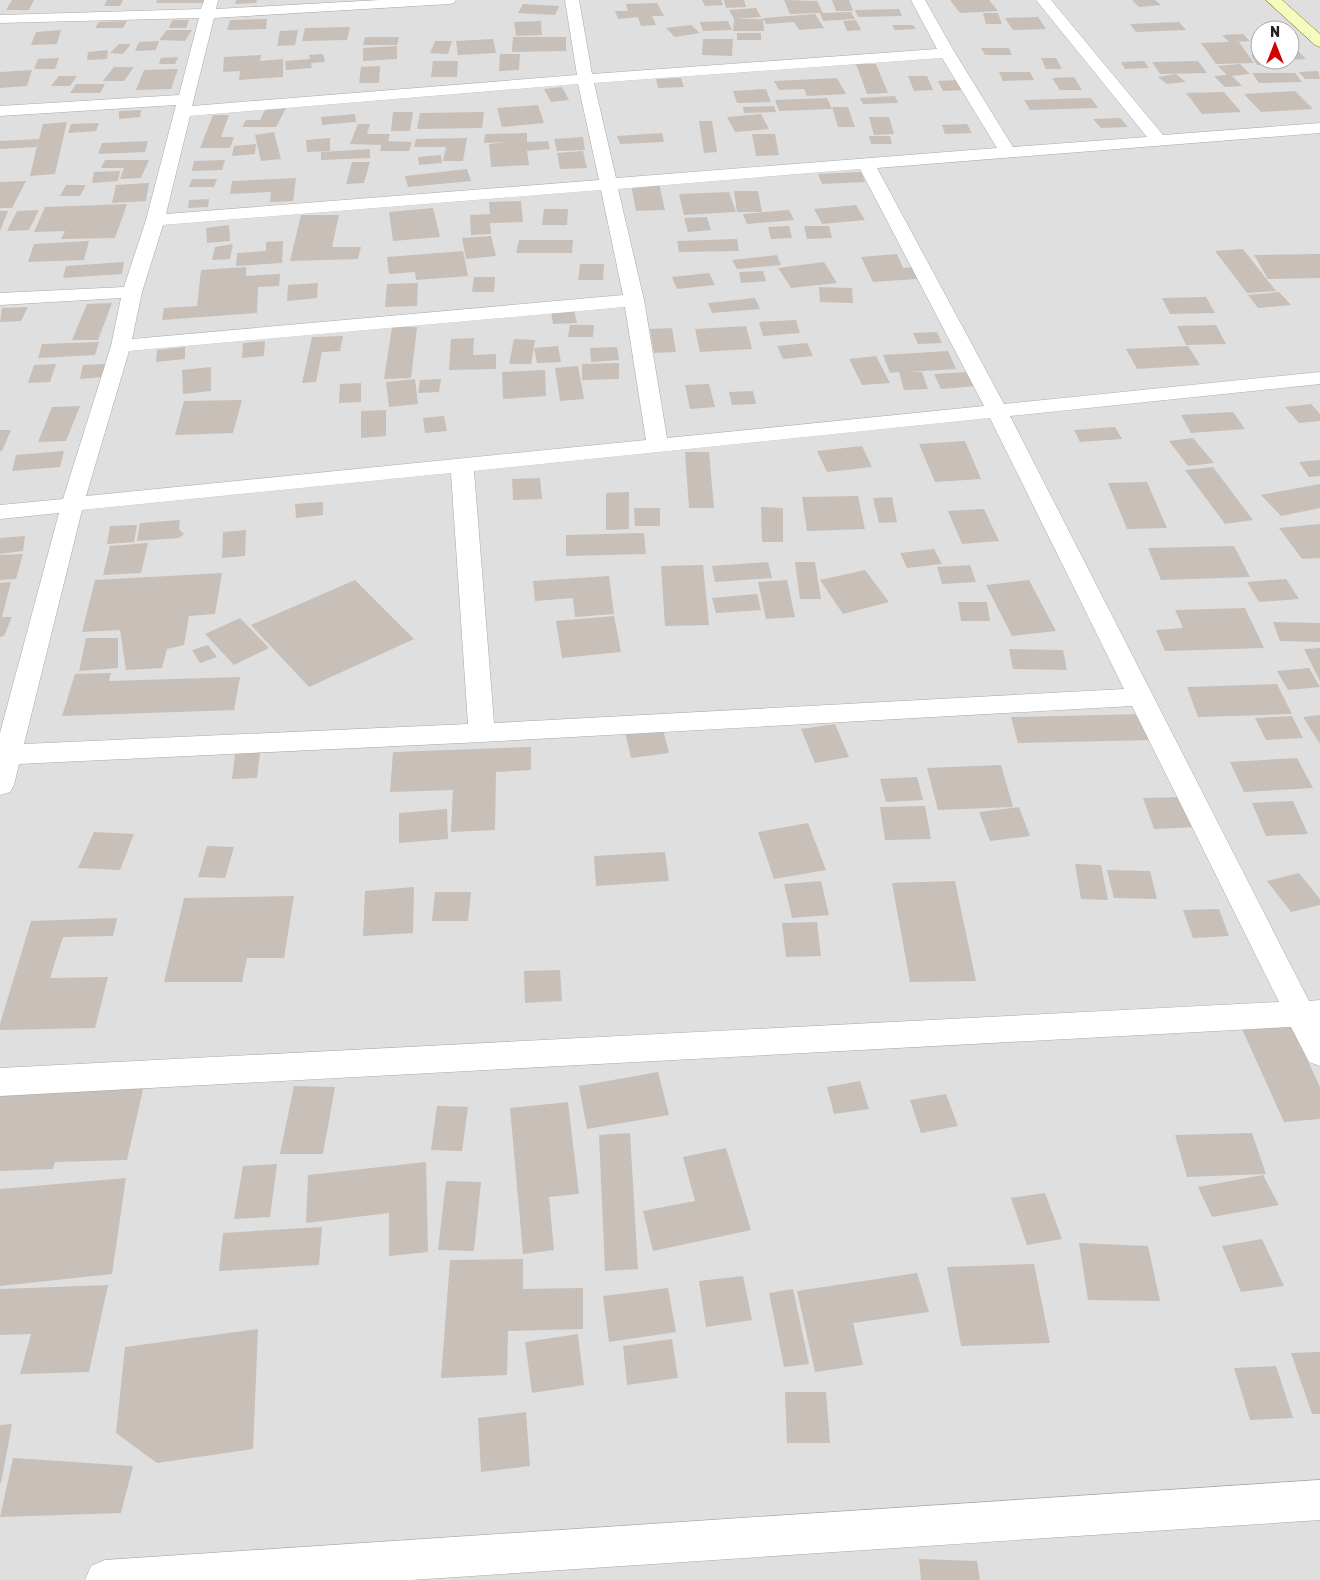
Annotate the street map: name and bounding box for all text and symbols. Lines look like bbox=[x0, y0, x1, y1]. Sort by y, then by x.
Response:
north arrow bbox=[1250, 20, 1300, 70]
text: N bbox=[1270, 24, 1280, 41]

